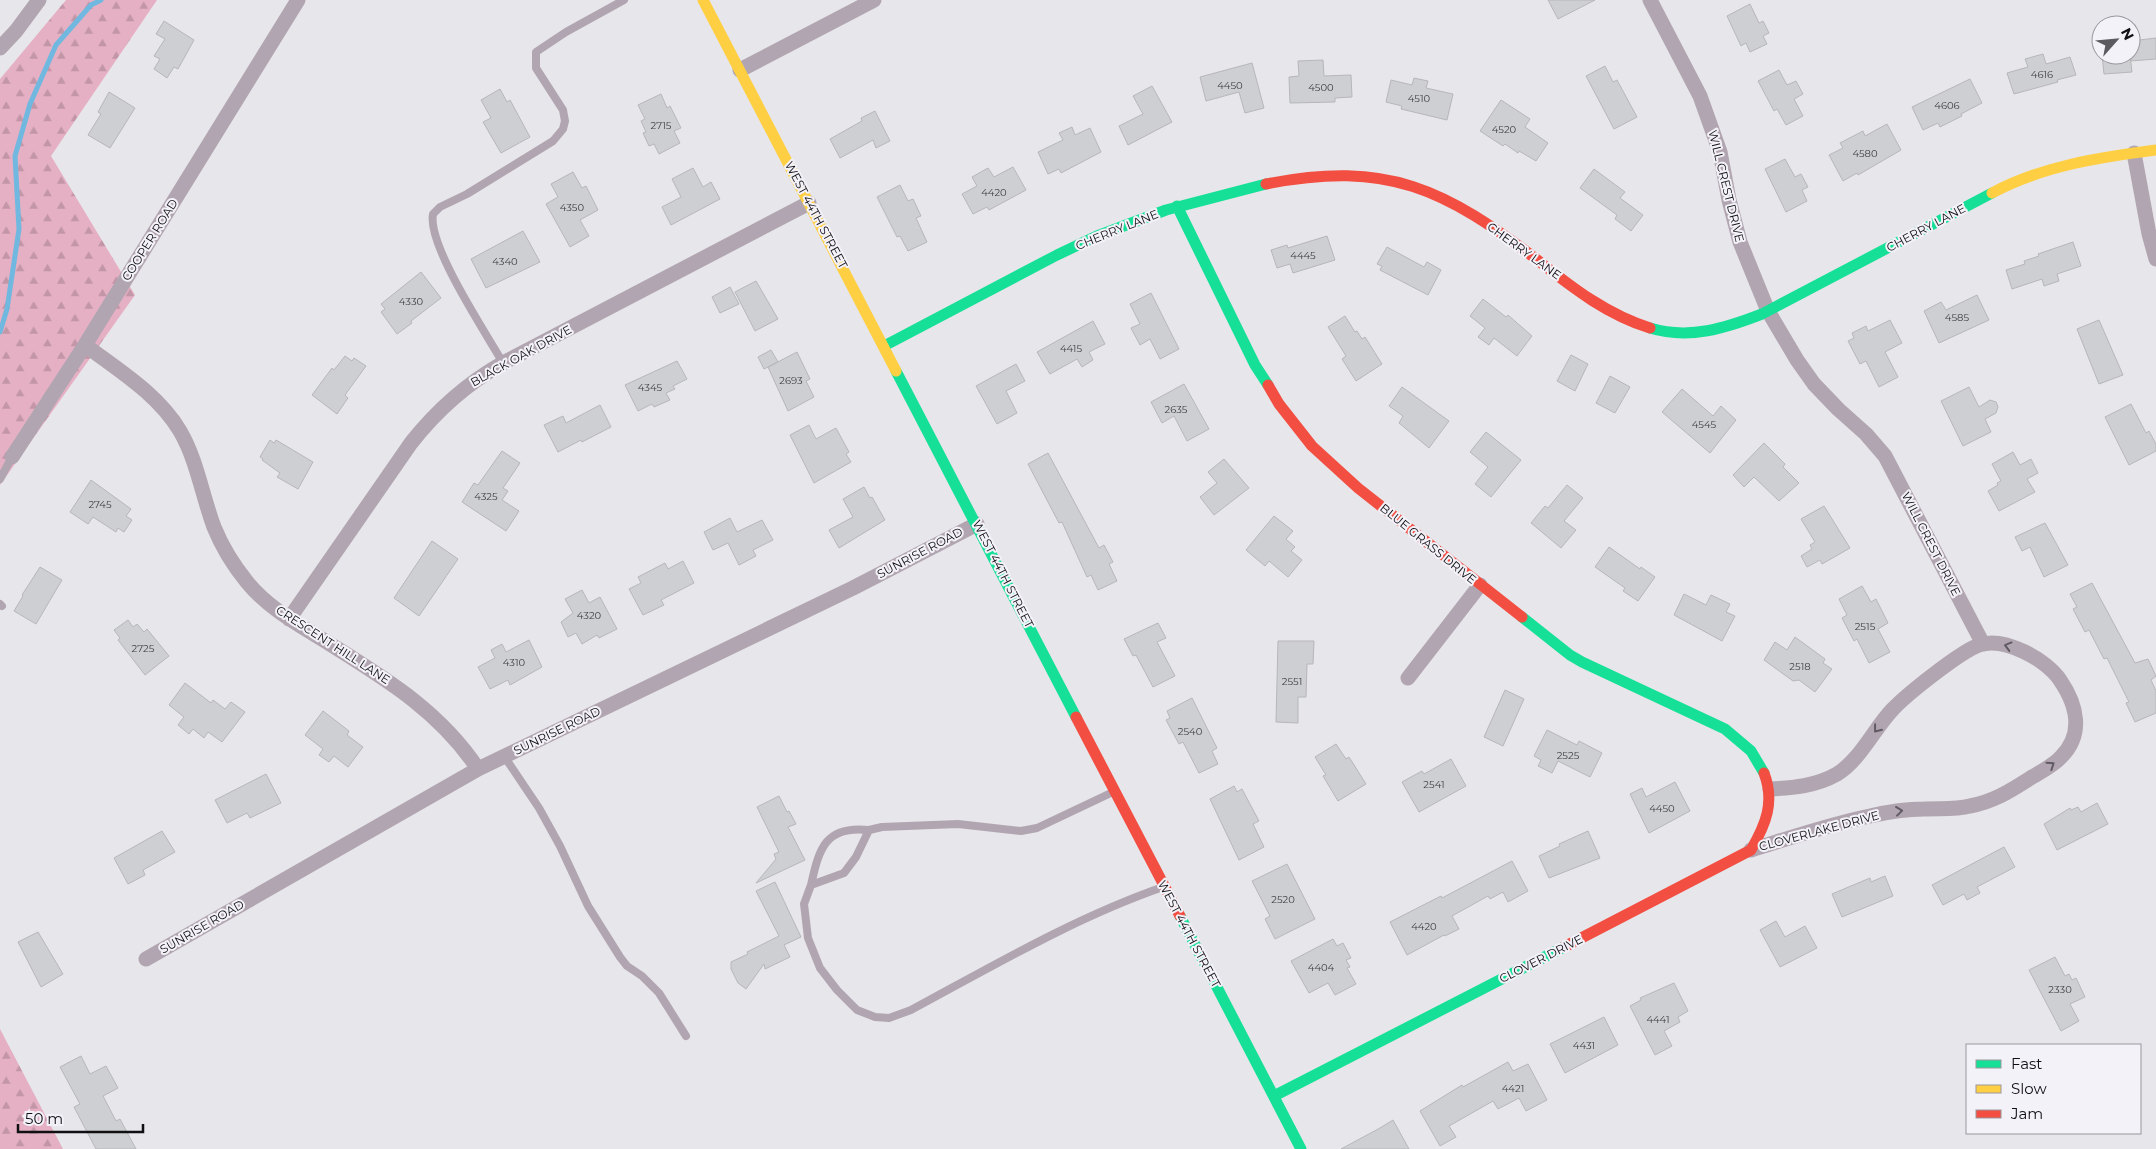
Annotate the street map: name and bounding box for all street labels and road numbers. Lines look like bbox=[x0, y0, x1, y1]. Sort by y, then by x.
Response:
street label: WILL CREST DRIVE bbox=[1705, 128, 1748, 243]
street label: WEST 44TH STREET bbox=[782, 159, 851, 271]
street label: COOPER ROAD bbox=[118, 196, 181, 283]
street label: CHERRY LANE bbox=[1884, 200, 1968, 255]
street label: CHERRY LANE bbox=[1073, 206, 1160, 253]
street label: CHERRY LANE bbox=[1484, 219, 1564, 282]
street label: BLACK OAK DRIVE bbox=[468, 322, 574, 390]
street label: WILL CREST DRIVE bbox=[1899, 489, 1964, 598]
street label: BLUE GRASS DRIVE bbox=[1377, 500, 1479, 587]
street label: WEST 44TH STREET bbox=[970, 517, 1037, 630]
street label: SUNRISE ROAD bbox=[874, 524, 965, 581]
street label: CRESCENT HILL LANE bbox=[273, 602, 393, 687]
street label: SUNRISE ROAD bbox=[511, 703, 603, 758]
street label: CLOVERLAKE DRIVE bbox=[1757, 807, 1881, 854]
street label: WEST 44TH STREET bbox=[1155, 878, 1224, 990]
street label: SUNRISE ROAD bbox=[157, 896, 247, 957]
street label: CLOVER DRIVE bbox=[1497, 931, 1585, 986]

